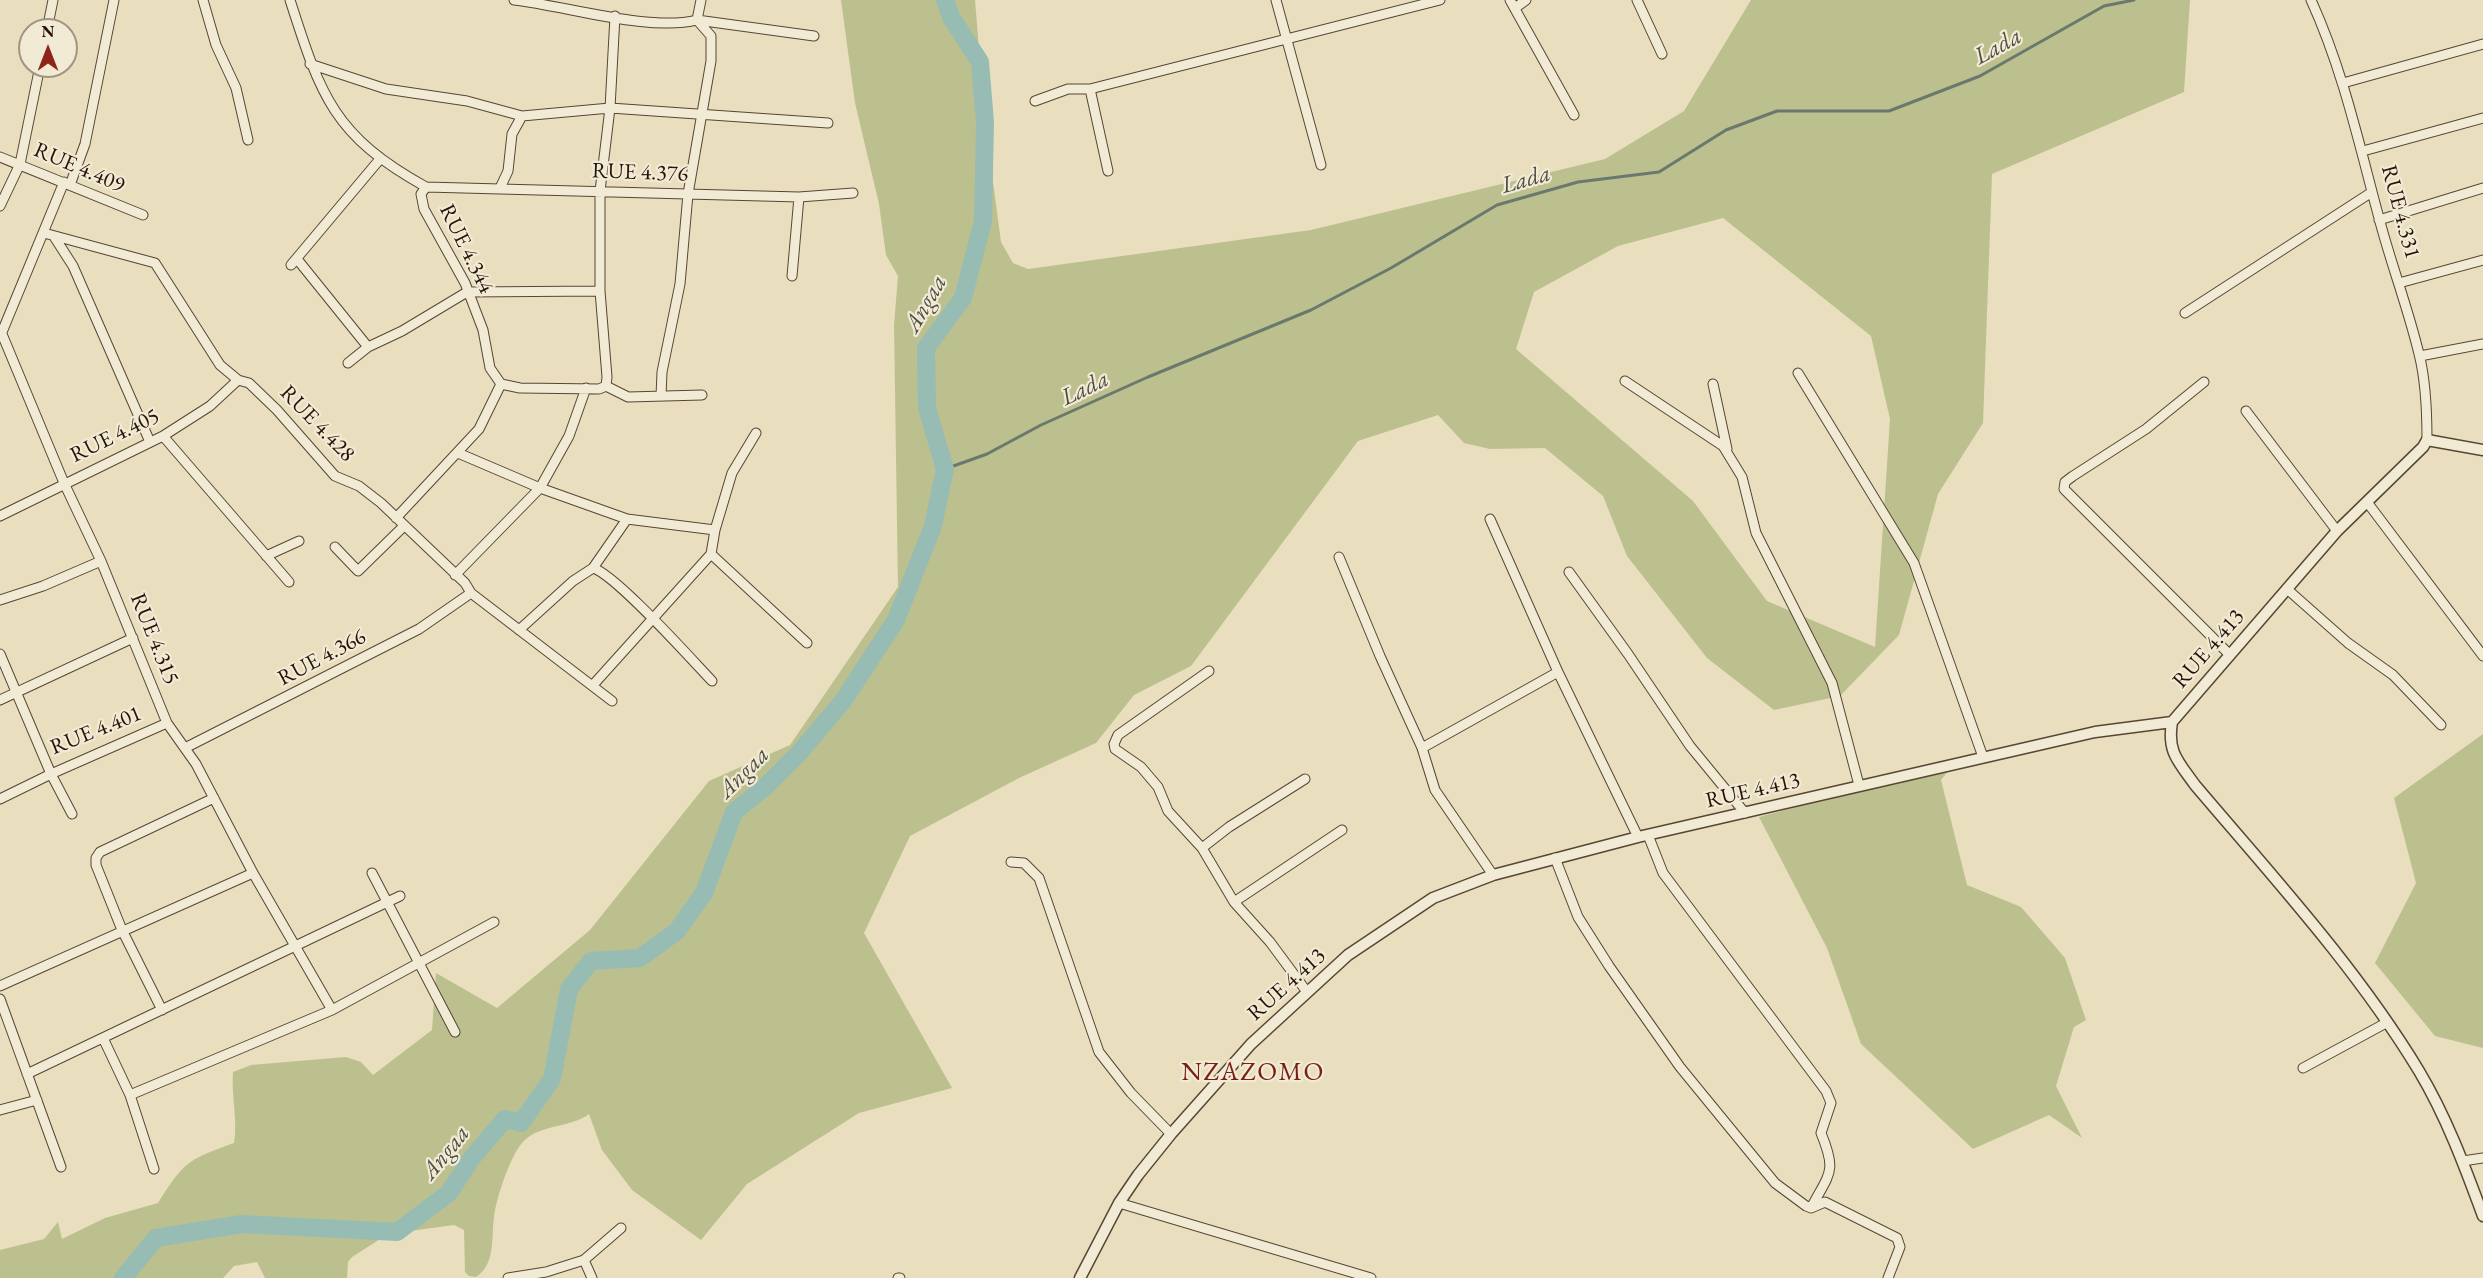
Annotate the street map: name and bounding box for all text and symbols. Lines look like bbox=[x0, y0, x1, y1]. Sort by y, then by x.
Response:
north arrow bbox=[18, 18, 78, 78]
text: N bbox=[42, 21, 54, 42]
water label: Lada bbox=[1969, 22, 2027, 72]
street label: RUE 4.409 bbox=[30, 137, 128, 199]
street label: RUE 4.376 bbox=[592, 158, 688, 188]
water label: Lada bbox=[1498, 159, 1554, 201]
street label: RUE 4.331 bbox=[2375, 162, 2425, 262]
street label: RUE 4.344 bbox=[433, 200, 499, 298]
water label: Angaa bbox=[898, 270, 954, 338]
water label: Lada bbox=[1056, 365, 1114, 413]
street label: RUE 4.428 bbox=[274, 380, 360, 468]
street label: RUE 4.405 bbox=[66, 403, 164, 469]
street label: RUE 4.315 bbox=[124, 590, 184, 688]
street label: RUE 4.413 bbox=[2168, 604, 2250, 694]
street label: RUE 4.366 bbox=[273, 624, 371, 692]
street label: RUE 4.401 bbox=[47, 701, 145, 761]
water label: Angaa bbox=[712, 741, 776, 805]
street label: RUE 4.413 bbox=[1703, 767, 1803, 815]
street label: RUE 4.413 bbox=[1242, 943, 1332, 1027]
district label: NZAZOMO bbox=[1181, 1057, 1325, 1089]
water label: Angaa bbox=[416, 1120, 476, 1186]

